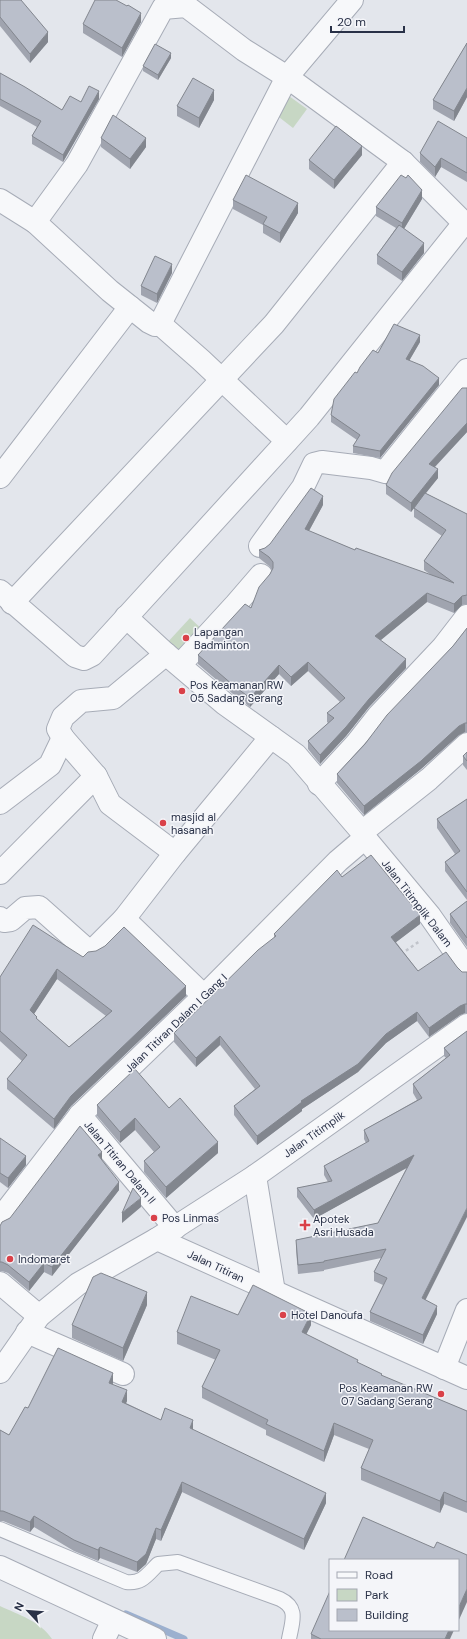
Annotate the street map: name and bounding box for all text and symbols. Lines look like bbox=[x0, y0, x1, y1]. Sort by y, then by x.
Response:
scale bar bbox=[331, 8, 404, 34]
text: 20 m bbox=[337, 14, 366, 30]
place label: Lapangan Badminton bbox=[194, 625, 249, 652]
marker: Lapangan Badminton bbox=[181, 633, 191, 643]
place label: Pos Keamanan RW 05 Sadang Serang bbox=[190, 678, 284, 705]
marker: Pos Keamanan RW 05 Sadang Serang bbox=[177, 686, 187, 696]
place label: masjid al hasanah bbox=[171, 810, 216, 837]
marker: masjid al hasanah bbox=[158, 818, 168, 828]
street label: Jalan Titimplik Dalam bbox=[379, 857, 456, 950]
street label: Jalan Titiran Dalam I Gang I bbox=[122, 970, 230, 1076]
street label: Jalan Titimplik bbox=[280, 1107, 348, 1160]
street label: Jalan Titiran Dalam II bbox=[81, 1118, 159, 1206]
place label: Pos Linmas bbox=[162, 1211, 219, 1225]
place label: Apotek Asri Husada bbox=[313, 1212, 374, 1239]
marker: Pos Linmas bbox=[149, 1213, 159, 1223]
marker: Apotek Asri Husada bbox=[300, 1220, 310, 1230]
street label: Jalan Titiran bbox=[185, 1247, 247, 1285]
place label: Indomaret bbox=[18, 1252, 70, 1266]
marker: Indomaret bbox=[5, 1254, 15, 1264]
place label: Hotel Danoufa bbox=[291, 1308, 363, 1322]
marker: Hotel Danoufa bbox=[278, 1310, 288, 1320]
place label: Pos Keamanan RW 07 Sadang Serang bbox=[339, 1381, 433, 1408]
marker: Pos Keamanan RW 07 Sadang Serang bbox=[436, 1389, 446, 1399]
legend bbox=[329, 1559, 459, 1631]
text: Road bbox=[365, 1567, 393, 1583]
text: Park bbox=[365, 1587, 389, 1603]
north arrow bbox=[8, 1591, 48, 1631]
text: N bbox=[11, 1600, 27, 1613]
text: Building bbox=[365, 1607, 409, 1623]

